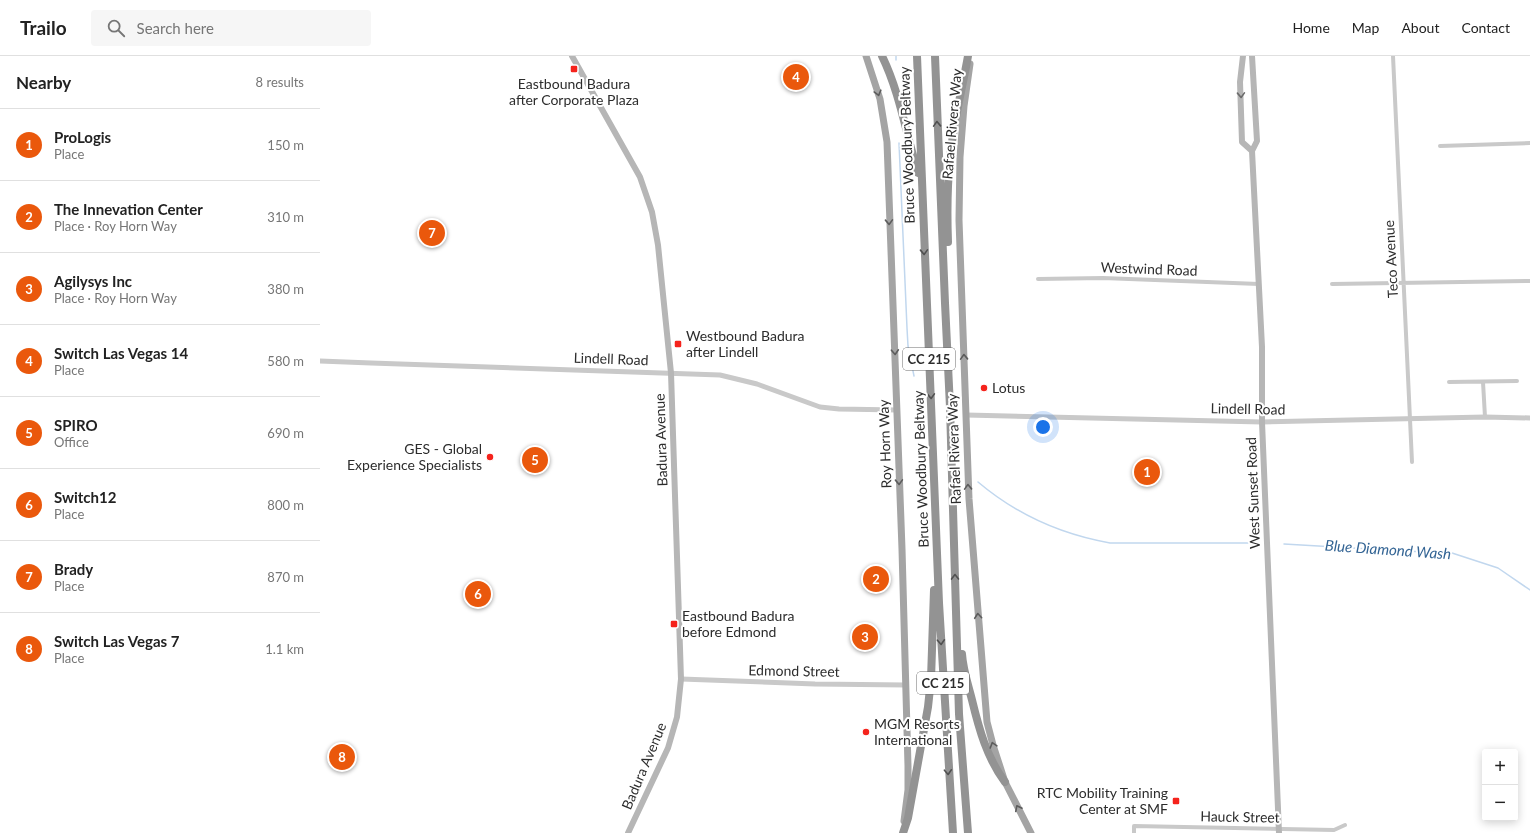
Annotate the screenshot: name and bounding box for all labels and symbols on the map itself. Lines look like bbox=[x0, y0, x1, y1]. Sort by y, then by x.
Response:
pin: 4 bbox=[783, 62, 809, 92]
marker: Eastbound Badura after Corporate Plaza bbox=[569, 64, 579, 74]
street label: Bruce Woodbury Beltway bbox=[895, 65, 918, 224]
street label: Rafael Rivera Way bbox=[938, 67, 965, 180]
place label: Eastbound Badura after Corporate Plaza bbox=[509, 75, 639, 108]
one-way arrow bbox=[873, 89, 882, 96]
one-way arrow bbox=[1236, 92, 1245, 98]
one-way arrow bbox=[933, 121, 942, 127]
pin: 7 bbox=[419, 218, 445, 248]
one-way arrow bbox=[885, 219, 894, 225]
street label: Teco Avenue bbox=[1380, 220, 1401, 298]
one-way arrow bbox=[920, 249, 929, 255]
street label: Westwind Road bbox=[1100, 258, 1198, 279]
place label: Westbound Badura after Lindell bbox=[686, 327, 805, 360]
marker: Westbound Badura after Lindell bbox=[673, 339, 683, 349]
road number: CC 215 bbox=[903, 348, 955, 370]
street label: Lindell Road bbox=[573, 349, 649, 368]
one-way arrow bbox=[890, 349, 899, 355]
one-way arrow bbox=[959, 354, 968, 360]
place label: Lotus bbox=[992, 379, 1025, 396]
marker: Lotus bbox=[979, 383, 989, 393]
street label: Bruce Woodbury Beltway bbox=[909, 389, 932, 548]
street label: Rafael Rivera Way bbox=[943, 392, 964, 505]
street label: Badura Avenue bbox=[650, 393, 671, 487]
one-way arrow bbox=[926, 393, 935, 399]
street label: Roy Horn Way bbox=[874, 399, 895, 489]
street label: Lindell Road bbox=[1210, 399, 1286, 418]
your location bbox=[1033, 417, 1053, 437]
street label: West Sunset Road bbox=[1242, 437, 1263, 549]
place label: GES - Global Experience Specialists bbox=[347, 440, 482, 473]
pin: 5 bbox=[522, 445, 548, 475]
marker: GES - Global Experience Specialists bbox=[485, 452, 495, 462]
pin: 1 bbox=[1134, 457, 1160, 487]
one-way arrow bbox=[895, 479, 904, 485]
one-way arrow bbox=[964, 484, 973, 490]
water label: Blue Diamond Wash bbox=[1324, 536, 1452, 562]
pin: 2 bbox=[863, 564, 889, 594]
one-way arrow bbox=[951, 574, 959, 580]
pin: 6 bbox=[465, 579, 491, 609]
place label: Eastbound Badura before Edmond bbox=[682, 607, 794, 640]
one-way arrow bbox=[974, 613, 983, 619]
marker: Eastbound Badura before Edmond bbox=[669, 619, 679, 629]
pin: 3 bbox=[852, 622, 878, 652]
one-way arrow bbox=[937, 639, 945, 645]
street label: Edmond Street bbox=[748, 661, 840, 680]
road number: CC 215 bbox=[917, 672, 969, 694]
place label: MGM Resorts International bbox=[874, 715, 960, 748]
street label: Badura Avenue bbox=[618, 720, 670, 812]
marker: MGM Resorts International bbox=[861, 727, 871, 737]
pin: 8 bbox=[329, 742, 355, 772]
one-way arrow bbox=[989, 742, 998, 749]
one-way arrow bbox=[944, 769, 953, 775]
place label: RTC Mobility Training Center at SMF bbox=[1037, 784, 1168, 817]
marker: RTC Mobility Training Center at SMF bbox=[1171, 796, 1181, 806]
one-way arrow bbox=[1015, 804, 1023, 812]
street label: Hauck Street bbox=[1200, 807, 1280, 826]

